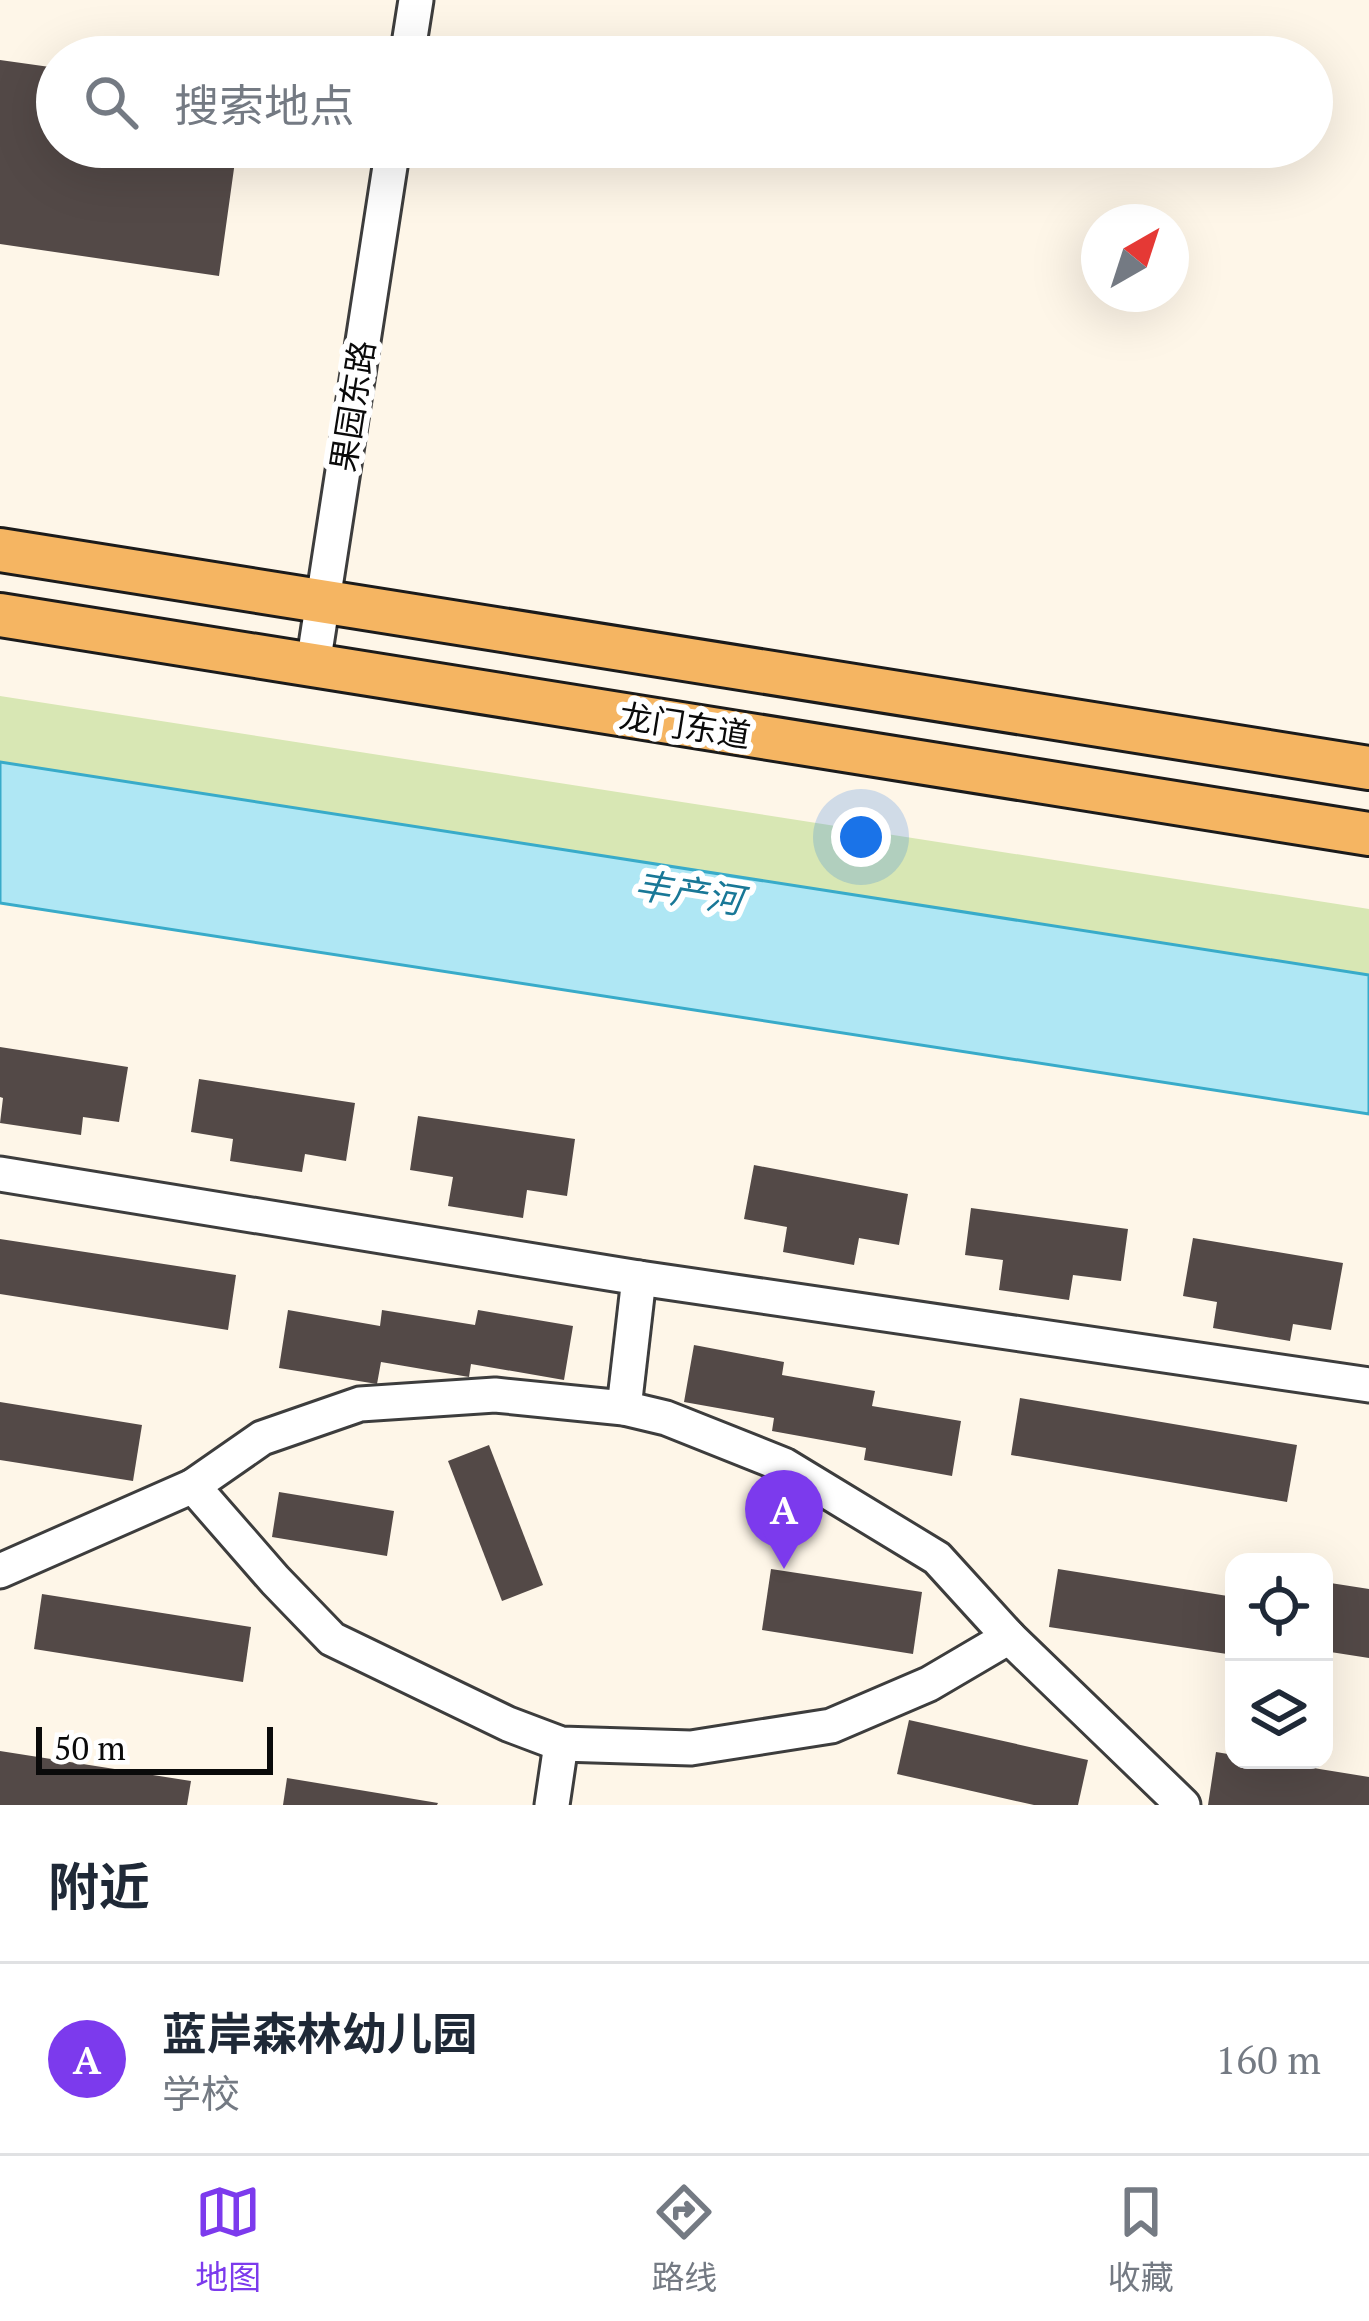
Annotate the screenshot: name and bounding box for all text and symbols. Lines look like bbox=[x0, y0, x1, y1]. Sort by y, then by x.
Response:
search box bbox=[36, 36, 1333, 168]
icon: search bbox=[78, 69, 144, 135]
text: 搜索地点 bbox=[174, 75, 354, 135]
north arrow bbox=[1081, 204, 1189, 312]
street label: 果园东路 bbox=[320, 337, 384, 475]
street label: 龙门东道 bbox=[616, 693, 754, 757]
your location bbox=[831, 807, 891, 867]
water label: 丰产河 bbox=[632, 860, 752, 925]
pin: A bbox=[745, 1470, 823, 1569]
map controls bbox=[1225, 1553, 1333, 1769]
button: locate bbox=[1225, 1553, 1333, 1661]
button: layers bbox=[1225, 1661, 1333, 1769]
scale bar bbox=[36, 1721, 273, 1774]
text: 50 m bbox=[54, 1726, 126, 1769]
text: 附近 bbox=[48, 1852, 150, 1920]
text: 蓝岸森林幼儿园 bbox=[162, 2003, 477, 2063]
text: A bbox=[73, 2033, 101, 2085]
text: 160 m bbox=[1216, 2033, 1321, 2085]
text: 学校 bbox=[162, 2067, 240, 2119]
tab: 地图 bbox=[195, 2179, 261, 2299]
tab: 路线 bbox=[651, 2179, 717, 2299]
tab: 收藏 bbox=[1108, 2179, 1174, 2299]

